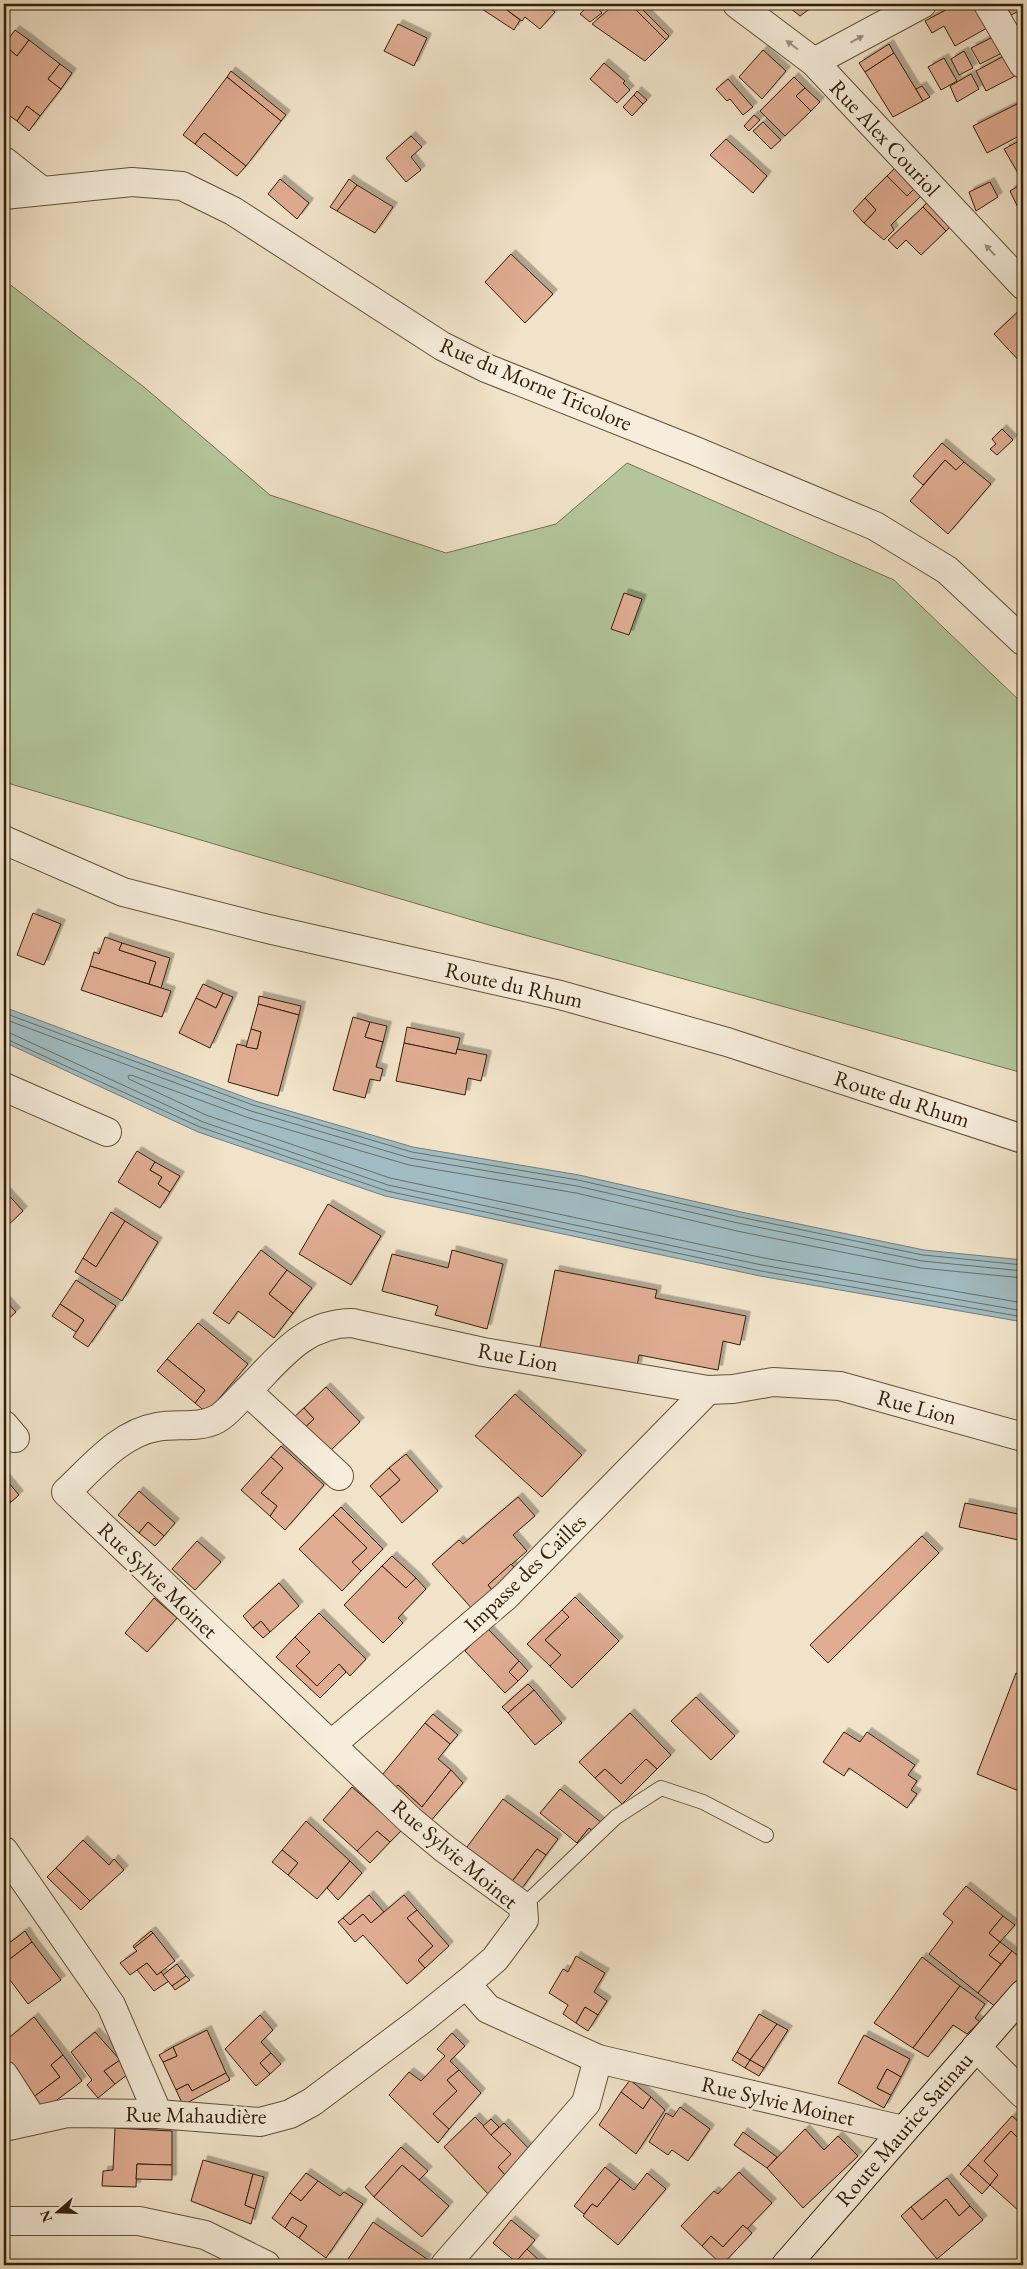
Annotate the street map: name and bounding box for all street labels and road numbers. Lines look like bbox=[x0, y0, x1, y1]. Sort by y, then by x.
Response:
street label: Rue Alex Couriol bbox=[823, 73, 947, 203]
street label: Rue du Morne Tricolore bbox=[435, 330, 637, 438]
street label: Route du Rhum bbox=[442, 955, 586, 1015]
street label: Route du Rhum bbox=[831, 1063, 973, 1135]
street label: Rue Lion bbox=[476, 1336, 561, 1378]
street label: Rue Lion bbox=[874, 1383, 960, 1432]
street label: Impasse des Cailles bbox=[458, 1507, 592, 1639]
street label: Rue Sylvie Moinet bbox=[92, 1515, 224, 1645]
street label: Rue Sylvie Moinet bbox=[386, 1793, 524, 1915]
street label: Route Maurice Satinau bbox=[829, 2045, 979, 2212]
street label: Rue Sylvie Moinet bbox=[699, 2069, 857, 2133]
street label: Rue Mahaudière bbox=[125, 2099, 267, 2131]

